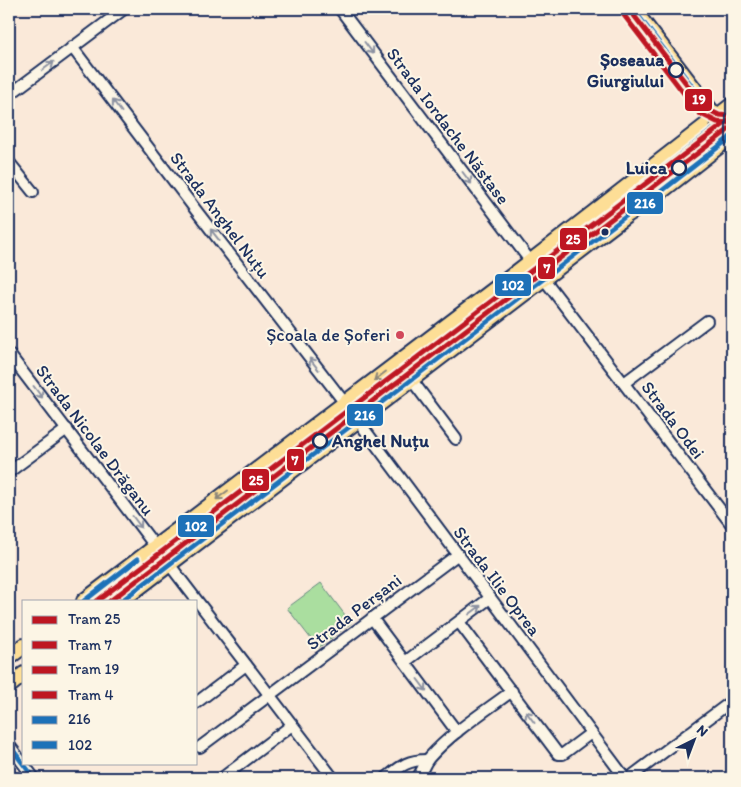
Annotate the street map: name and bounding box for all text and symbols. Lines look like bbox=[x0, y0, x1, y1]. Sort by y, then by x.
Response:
one-way arrow bbox=[364, 41, 374, 55]
street label: Strada Iordache Năstase bbox=[382, 43, 514, 209]
place label: Șoseaua Giurgiului bbox=[587, 49, 664, 92]
one-way arrow bbox=[41, 60, 54, 71]
marker: Șoseaua Giurgiului bbox=[668, 62, 684, 78]
line badge: 19 bbox=[684, 88, 713, 112]
text: 19 bbox=[692, 91, 706, 108]
one-way arrow bbox=[111, 100, 122, 113]
street label: Strada Anghel Nuțu bbox=[165, 147, 275, 283]
place label: Luica bbox=[626, 157, 668, 179]
marker: Luica bbox=[671, 160, 687, 176]
one-way arrow bbox=[461, 171, 472, 184]
line badge: 216 bbox=[626, 191, 664, 215]
text: 216 bbox=[634, 195, 656, 212]
line badge: 25 bbox=[559, 227, 588, 251]
unlabelled marker bbox=[600, 227, 610, 237]
one-way arrow bbox=[209, 229, 220, 242]
text: 25 bbox=[566, 231, 581, 248]
line badge: 7 bbox=[537, 256, 556, 280]
text: 7 bbox=[543, 260, 551, 277]
line badge: 102 bbox=[494, 273, 532, 297]
text: 102 bbox=[502, 277, 525, 294]
place label: Școala de Șoferi bbox=[266, 324, 390, 346]
marker: Școala de Șoferi bbox=[394, 329, 406, 341]
one-way arrow bbox=[309, 358, 320, 371]
street label: Strada Nicolae Drăganu bbox=[31, 360, 159, 520]
one-way arrow bbox=[374, 370, 387, 381]
street label: Strada Odei bbox=[637, 377, 709, 463]
one-way arrow bbox=[33, 385, 44, 398]
line badge: 216 bbox=[346, 403, 384, 427]
text: 216 bbox=[354, 407, 376, 424]
place label: Anghel Nuțu bbox=[331, 430, 430, 452]
marker: Anghel Nuțu bbox=[312, 433, 328, 449]
line badge: 7 bbox=[286, 448, 305, 472]
text: 7 bbox=[291, 452, 299, 469]
line badge: 25 bbox=[241, 468, 270, 492]
text: 25 bbox=[249, 472, 264, 489]
one-way arrow bbox=[215, 490, 229, 500]
line badge: 102 bbox=[177, 514, 215, 538]
one-way arrow bbox=[132, 515, 142, 529]
text: 102 bbox=[185, 518, 208, 535]
street label: Strada Ilie Oprea bbox=[449, 522, 546, 641]
street label: Strada Perșani bbox=[302, 569, 406, 655]
legend bbox=[22, 600, 198, 764]
one-way arrow bbox=[468, 605, 482, 615]
text: Tram 25 bbox=[68, 610, 120, 628]
text: Tram 7 bbox=[68, 636, 113, 654]
text: Tram 19 bbox=[68, 660, 120, 678]
one-way arrow bbox=[417, 678, 428, 691]
text: Tram 4 bbox=[68, 686, 114, 704]
text: 216 bbox=[68, 710, 91, 728]
one-way arrow bbox=[525, 711, 536, 724]
north arrow bbox=[668, 714, 718, 764]
text: N bbox=[693, 721, 712, 740]
text: 102 bbox=[68, 736, 92, 754]

